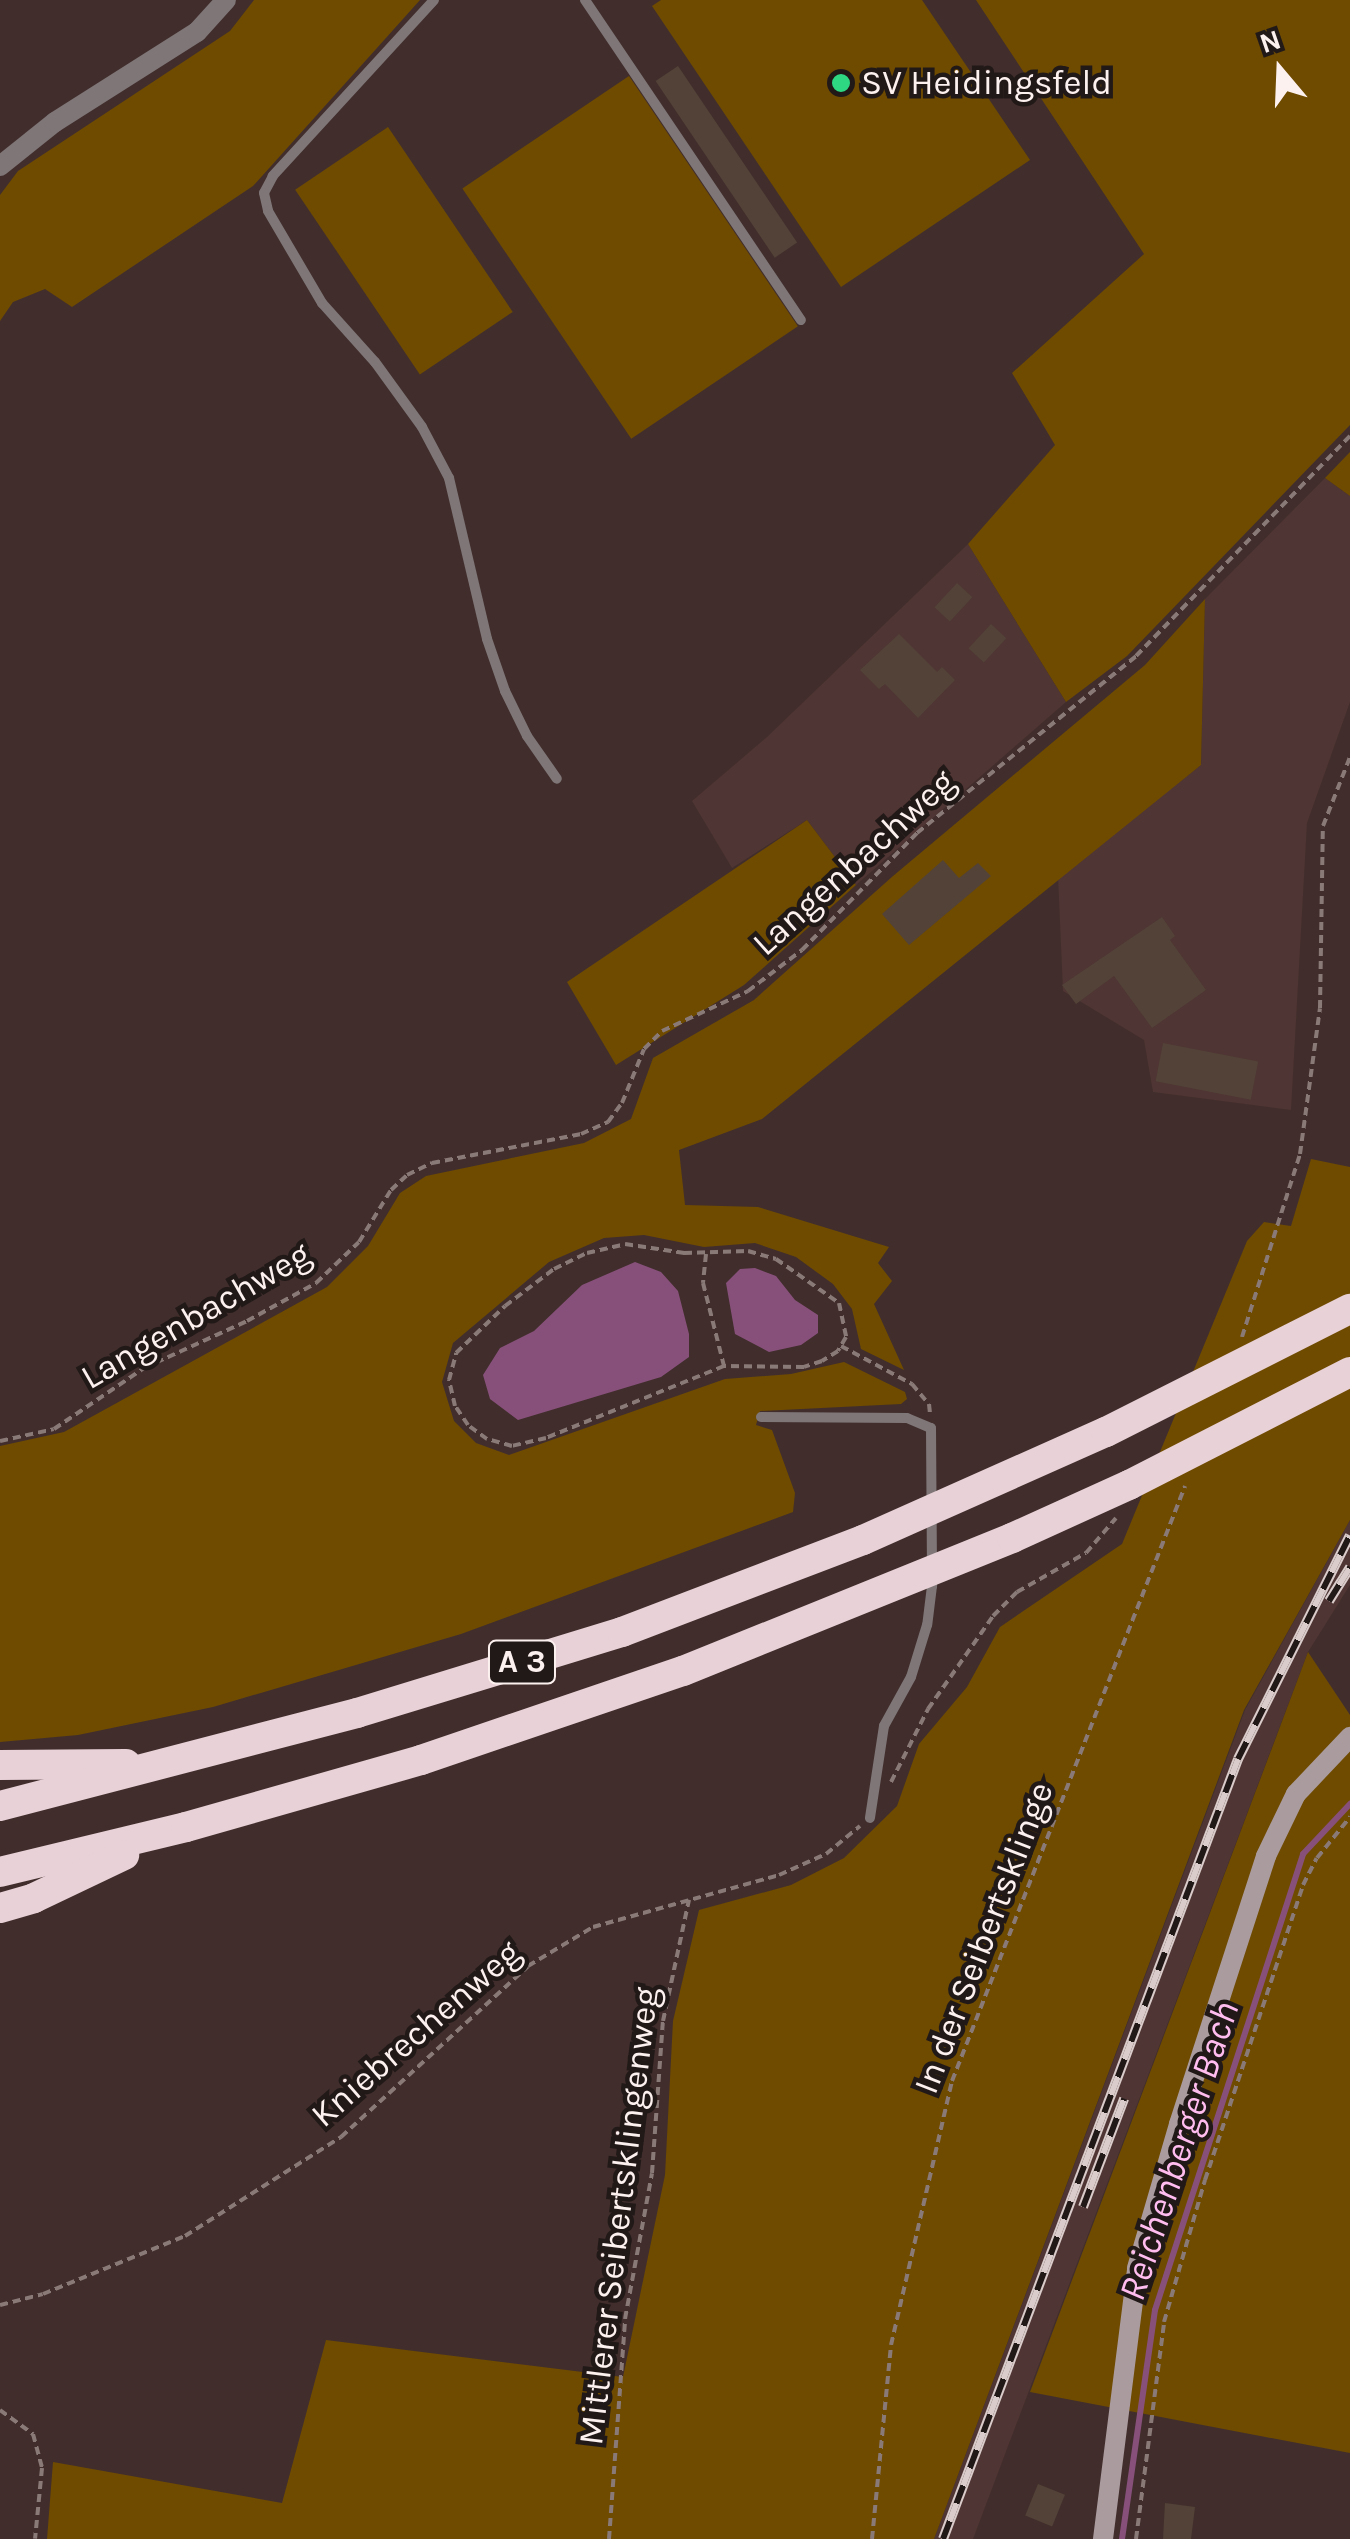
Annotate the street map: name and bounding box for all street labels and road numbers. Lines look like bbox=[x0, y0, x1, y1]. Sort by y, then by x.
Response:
street label: Langenbachweg bbox=[744, 761, 964, 965]
street label: Langenbachweg bbox=[74, 1233, 318, 1399]
road number: A 3 bbox=[487, 1635, 557, 1689]
street label: In der Seibertsklinge bbox=[905, 1776, 1063, 2100]
street label: Kniebrechenweg bbox=[303, 1932, 529, 2136]
street label: Mittlerer Seibertsklingenweg bbox=[570, 1985, 668, 2447]

